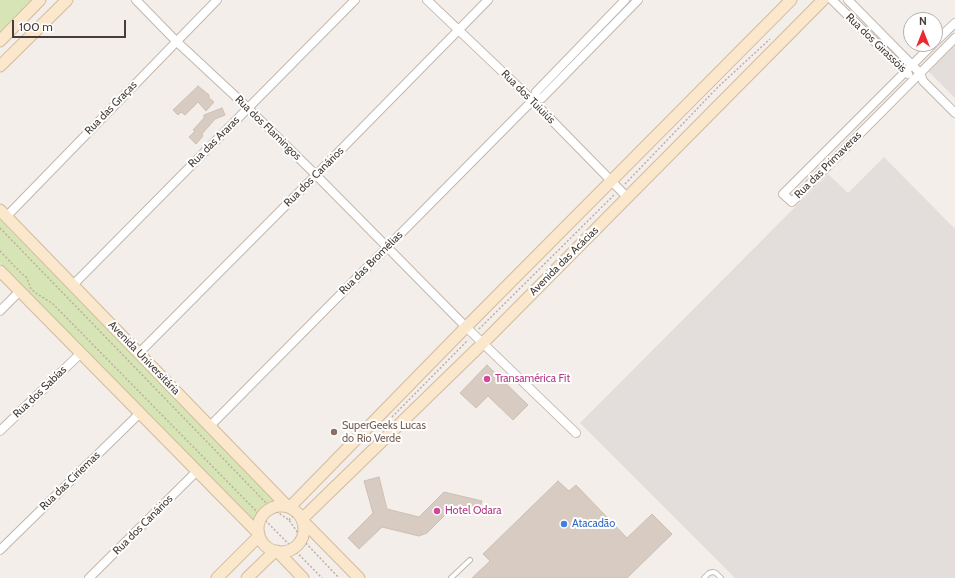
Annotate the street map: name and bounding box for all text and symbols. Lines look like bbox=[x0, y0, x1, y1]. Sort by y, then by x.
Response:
street label: Rua dos Girassóis bbox=[843, 11, 909, 75]
scale bar bbox=[14, 12, 128, 38]
north arrow bbox=[903, 12, 943, 52]
text: N bbox=[919, 14, 927, 28]
text: 100 m bbox=[19, 19, 53, 34]
street label: Rua dos Tuiuiús bbox=[498, 67, 558, 127]
street label: Rua das Graças bbox=[82, 79, 140, 137]
street label: Rua dos Flamingos bbox=[232, 93, 304, 163]
street label: Rua das Araras bbox=[186, 114, 242, 170]
street label: Rua das Primaveras bbox=[792, 129, 864, 201]
street label: Rua dos Canários bbox=[281, 144, 347, 210]
street label: Avenida das Acácias bbox=[527, 224, 601, 298]
street label: Rua das Bromélias bbox=[337, 229, 405, 297]
street label: Avenida Universitária bbox=[105, 318, 183, 398]
street label: Rua dos Sabías bbox=[11, 363, 69, 421]
place label: Transamérica Fit bbox=[495, 372, 570, 386]
marker: Transamérica Fit bbox=[482, 374, 492, 384]
place label: SuperGeeks Lucas do Rio Verde bbox=[342, 419, 426, 445]
marker: SuperGeeks Lucas do Rio Verde bbox=[329, 427, 339, 437]
street label: Rua das Ciriemas bbox=[37, 449, 103, 513]
street label: Rua dos Canários bbox=[110, 492, 176, 558]
place label: Hotel Odara bbox=[445, 504, 501, 518]
marker: Hotel Odara bbox=[432, 506, 442, 516]
place label: Atacadão bbox=[572, 517, 615, 531]
marker: Atacadão bbox=[559, 519, 569, 529]

